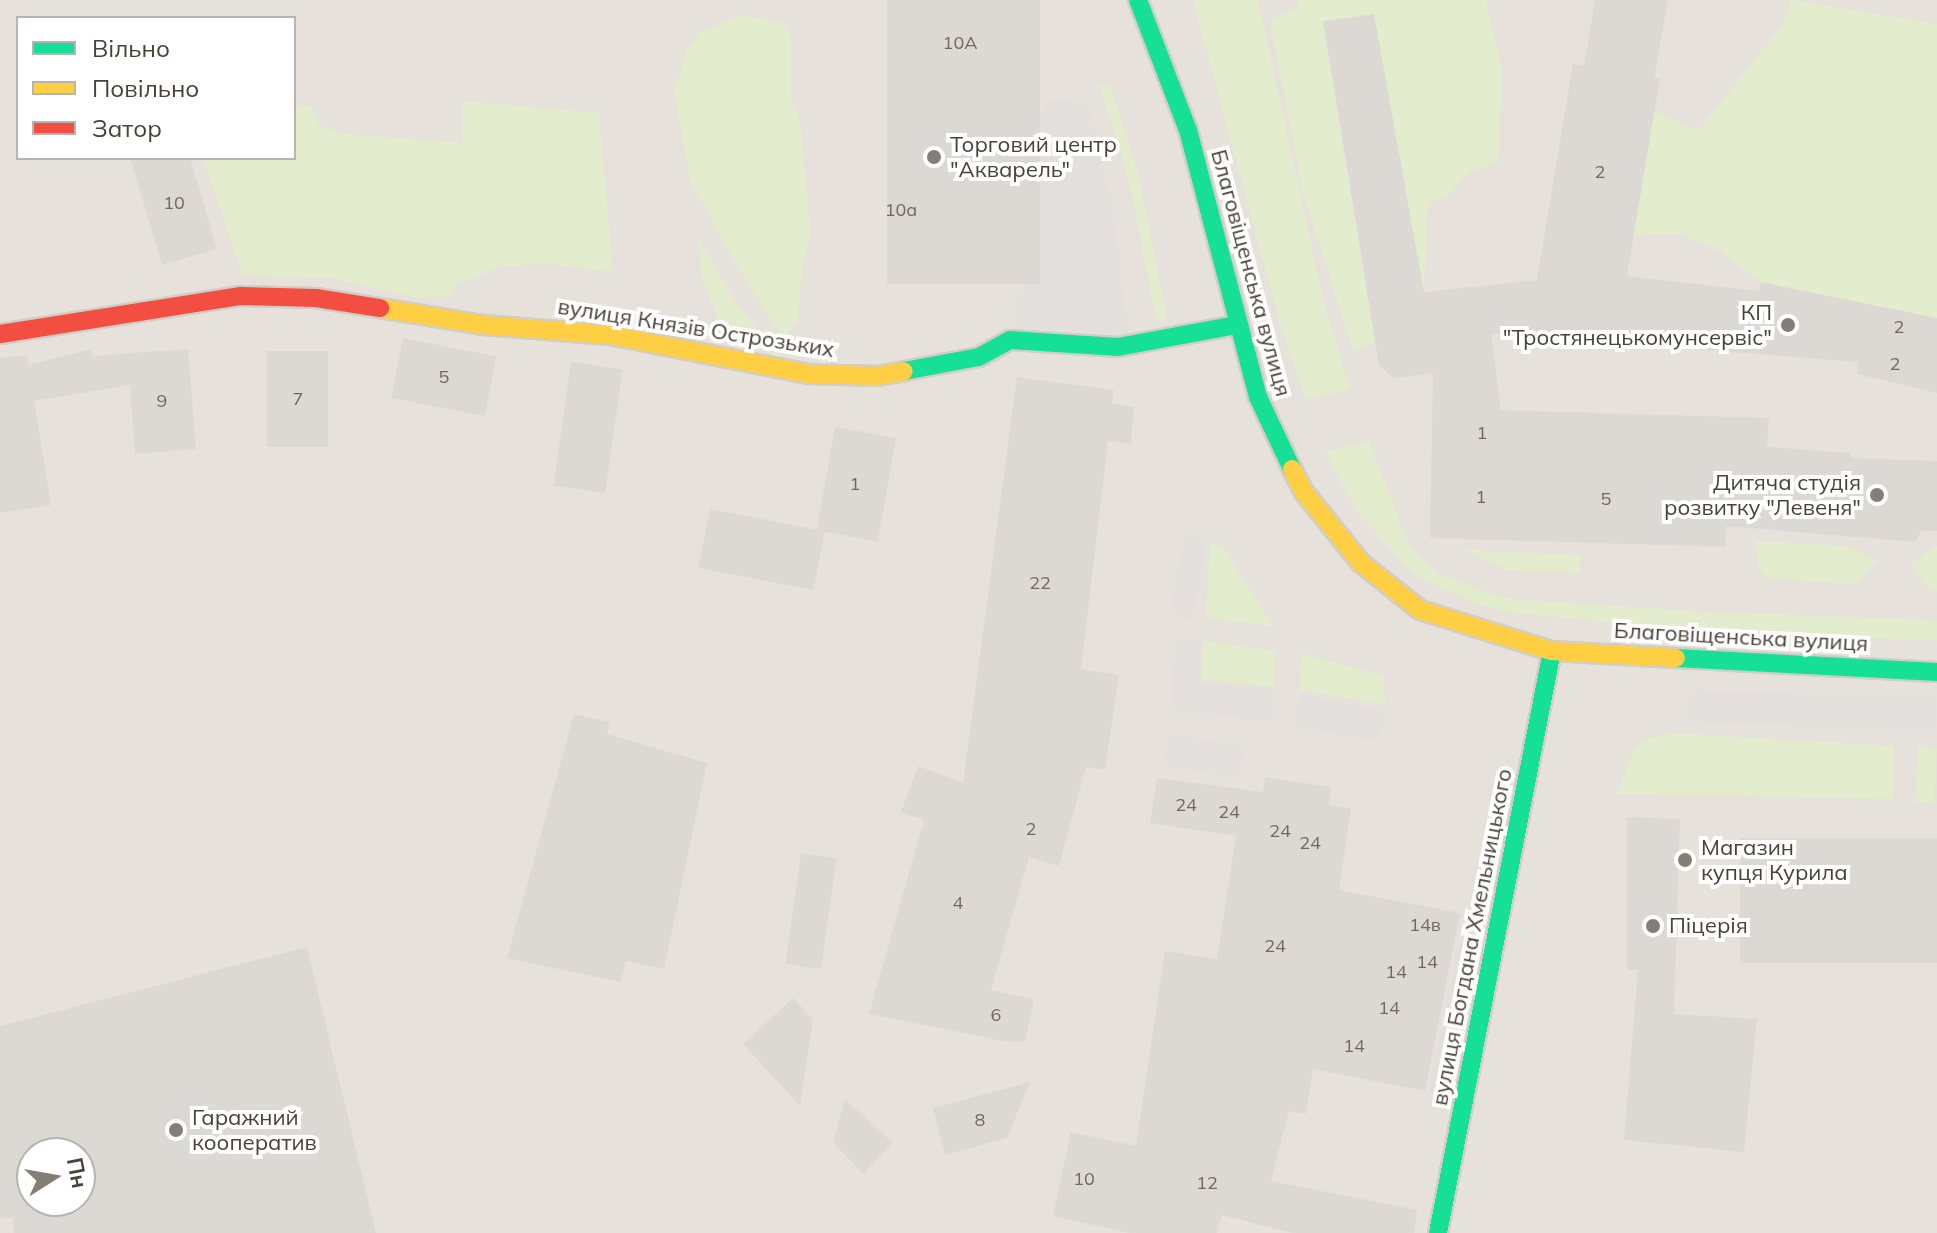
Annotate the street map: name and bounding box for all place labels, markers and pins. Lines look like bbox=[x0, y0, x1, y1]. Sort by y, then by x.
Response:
place label: Торговий центр "Акварель" bbox=[950, 131, 1117, 182]
marker: Торговий центр "Акварель" bbox=[925, 148, 943, 166]
place label: КП "Тростянецькомунсервіс" bbox=[1503, 299, 1772, 350]
marker: КП "Тростянецькомунсервіс" bbox=[1779, 316, 1797, 334]
place label: Дитяча студія розвитку "Левеня" bbox=[1664, 469, 1861, 520]
marker: Дитяча студія розвитку "Левеня" bbox=[1868, 486, 1886, 504]
place label: Магазин купця Курила bbox=[1701, 834, 1848, 886]
marker: Магазин купця Курила bbox=[1676, 851, 1694, 869]
place label: Піцерія bbox=[1669, 913, 1748, 939]
marker: Піцерія bbox=[1644, 917, 1662, 935]
place label: Гаражний кооператив bbox=[192, 1104, 317, 1156]
marker: Гаражний кооператив bbox=[167, 1121, 185, 1139]

